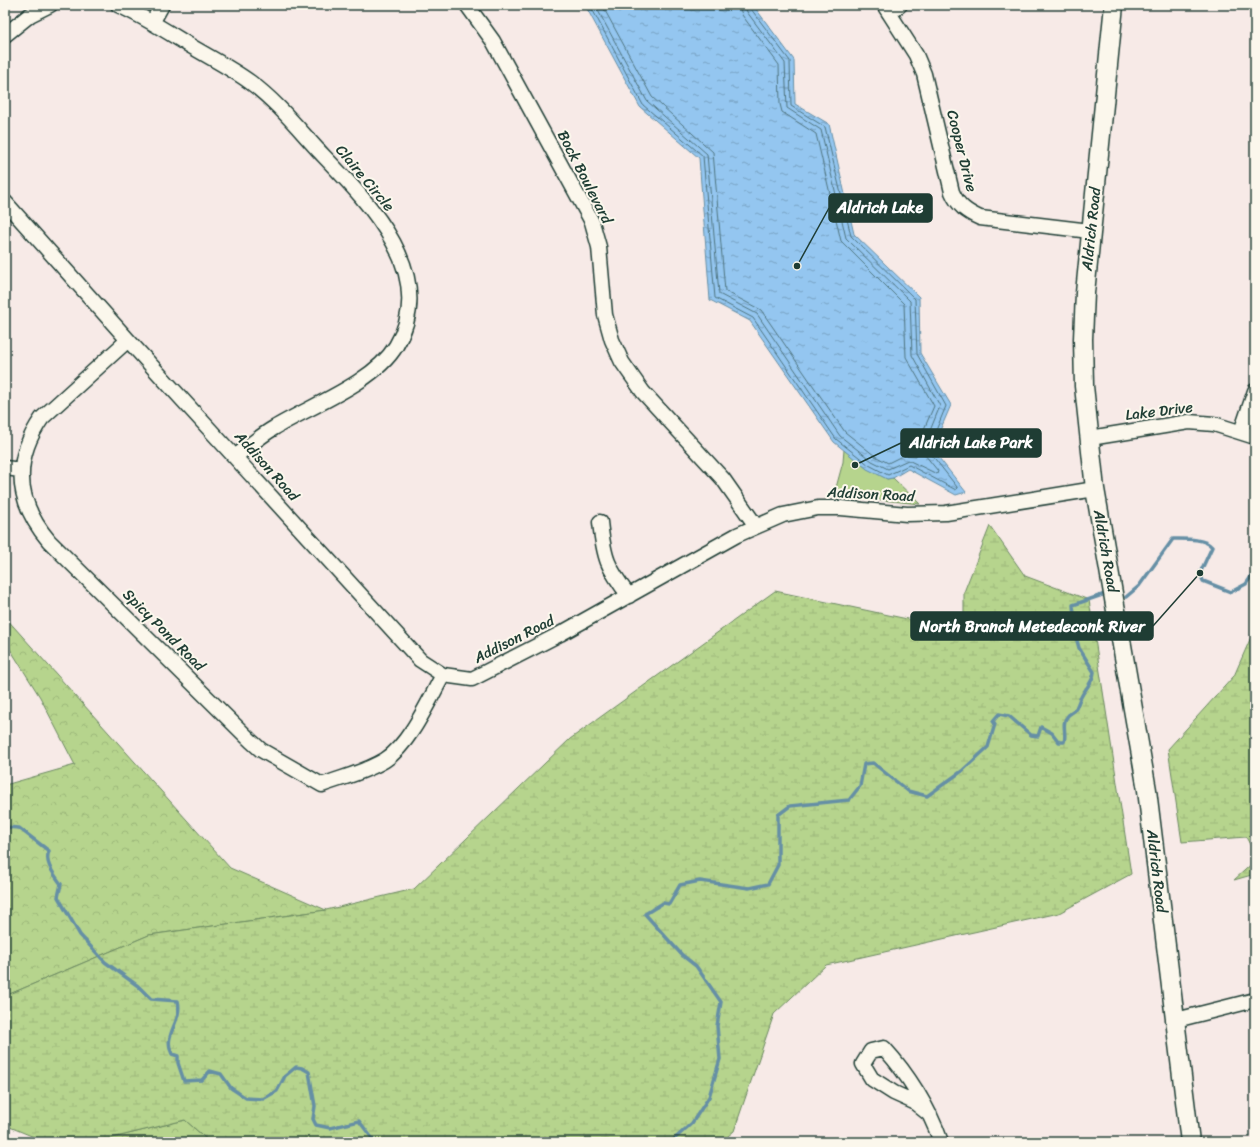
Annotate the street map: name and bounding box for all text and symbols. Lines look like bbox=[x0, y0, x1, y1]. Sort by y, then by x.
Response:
street label: Cooper Drive bbox=[939, 107, 985, 195]
street label: Bock Boulevard bbox=[550, 126, 620, 229]
street label: Claire Circle bbox=[329, 138, 401, 218]
street label: Aldrich Road bbox=[1074, 185, 1108, 273]
text: Aldrich Lake bbox=[836, 193, 924, 222]
callout: Aldrich Lake bbox=[829, 194, 932, 222]
street label: Lake Drive bbox=[1124, 394, 1195, 428]
street label: Addison Road bbox=[227, 424, 307, 508]
text: Aldrich Lake Park bbox=[908, 428, 1033, 457]
callout: Aldrich Lake Park bbox=[901, 429, 1041, 457]
street label: Addison Road bbox=[826, 479, 916, 509]
street label: Aldrich Road bbox=[1086, 507, 1126, 596]
street label: Spicy Pond Road bbox=[116, 582, 212, 678]
street label: Addison Road bbox=[468, 607, 560, 671]
callout: North Branch Metedeconk River bbox=[911, 612, 1153, 640]
text: North Branch Metedeconk River bbox=[918, 612, 1146, 641]
street label: Aldrich Road bbox=[1139, 827, 1175, 915]

